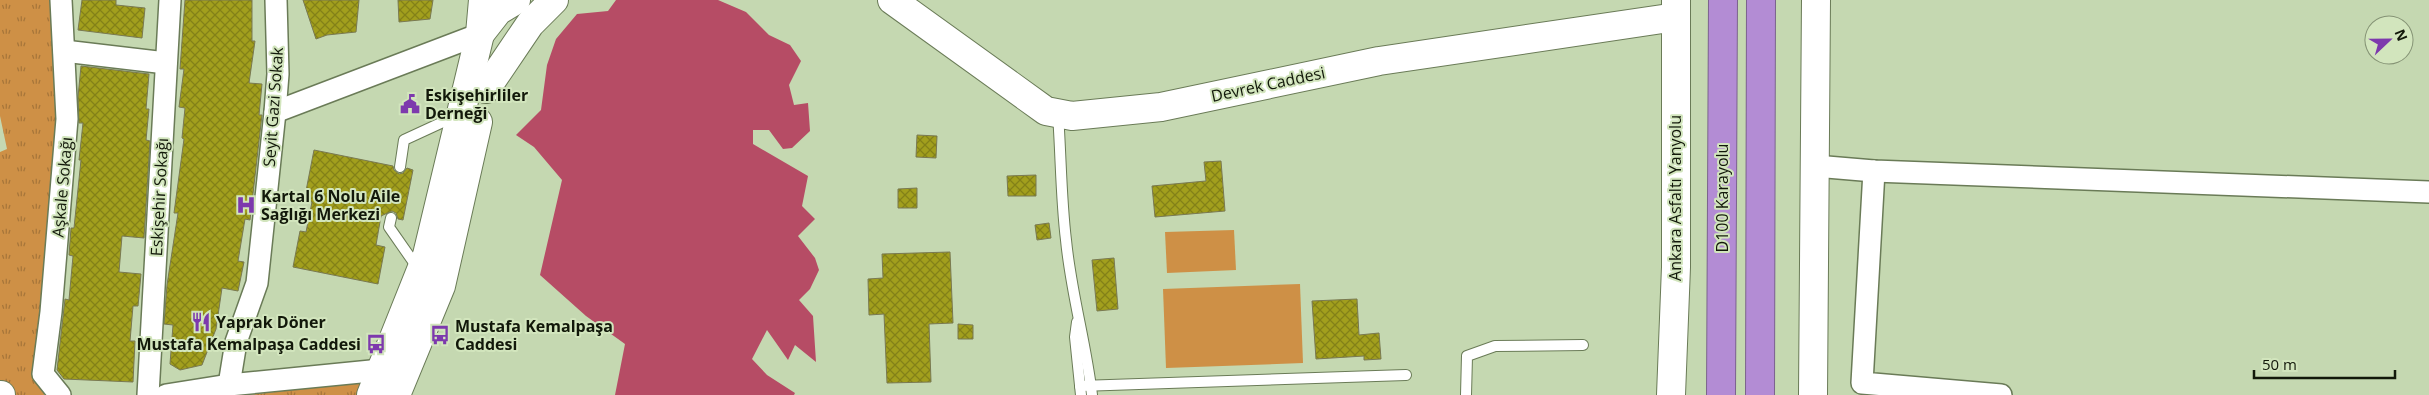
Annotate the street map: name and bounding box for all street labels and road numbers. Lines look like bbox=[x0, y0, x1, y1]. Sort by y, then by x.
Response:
street label: Seyit Gazi Sokak bbox=[258, 46, 288, 168]
street label: Devrek Caddesi bbox=[1209, 61, 1327, 107]
street label: Ankara Asfaltı Yanyolu bbox=[1664, 115, 1686, 281]
street label: Aşkale Sokağı bbox=[47, 136, 77, 238]
street label: Eskişehir Sokağı bbox=[145, 137, 173, 257]
street label: D100 Karayolu bbox=[1711, 144, 1733, 252]

